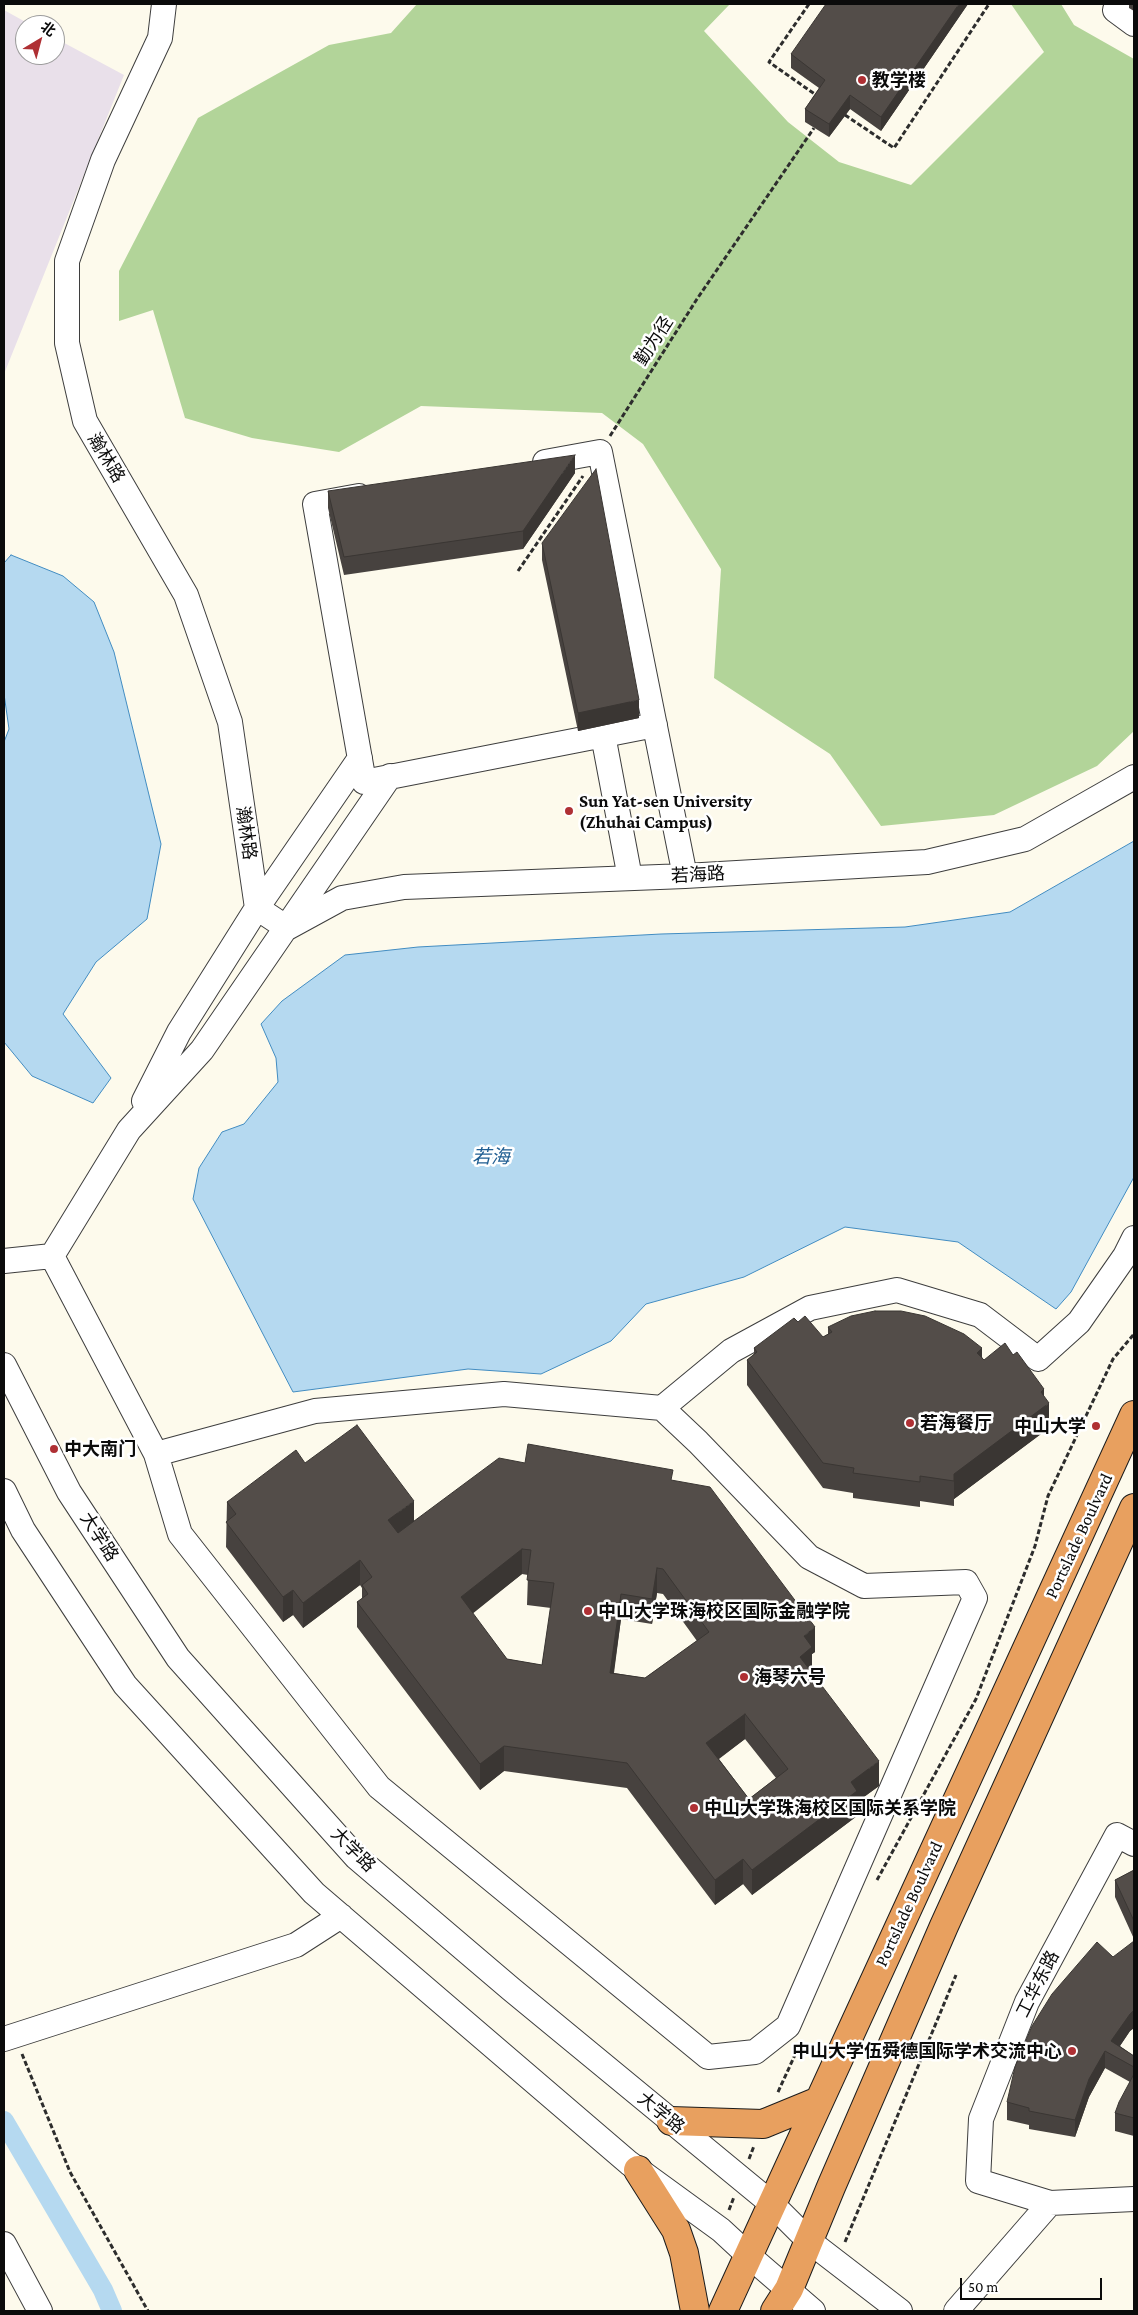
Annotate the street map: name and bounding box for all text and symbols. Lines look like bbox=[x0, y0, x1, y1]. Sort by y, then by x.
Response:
north arrow bbox=[15, 15, 65, 65]
text: 北 bbox=[38, 18, 59, 39]
place label: 教学楼 bbox=[872, 69, 926, 91]
marker: 教学楼 bbox=[856, 74, 868, 86]
street label: 勤为径 bbox=[630, 312, 678, 370]
street label: 瀚林路 bbox=[83, 429, 129, 487]
place label: Sun Yat-sen University (Zhuhai Campus) bbox=[579, 790, 752, 832]
street label: 瀚林路 bbox=[232, 805, 260, 861]
marker: Sun Yat-sen University (Zhuhai Campus) bbox=[563, 805, 575, 817]
street label: 若海路 bbox=[670, 863, 726, 887]
water label: 若海 bbox=[472, 1146, 510, 1168]
place label: 若海餐厅 bbox=[920, 1412, 992, 1434]
place label: 中山大学 bbox=[1014, 1415, 1086, 1437]
marker: 若海餐厅 bbox=[904, 1417, 916, 1429]
marker: 中山大学 bbox=[1090, 1420, 1102, 1432]
place label: 中大南门 bbox=[64, 1438, 136, 1460]
marker: 中大南门 bbox=[48, 1443, 60, 1455]
street label: Portslade Boulvard bbox=[1041, 1470, 1117, 1602]
street label: 大学路 bbox=[75, 1508, 123, 1566]
place label: 中山大学珠海校区国际金融学院 bbox=[598, 1600, 850, 1622]
marker: 中山大学珠海校区国际金融学院 bbox=[582, 1605, 594, 1617]
place label: 海琴六号 bbox=[754, 1666, 826, 1688]
marker: 海琴六号 bbox=[738, 1671, 750, 1683]
place label: 中山大学珠海校区国际关系学院 bbox=[704, 1797, 956, 1819]
marker: 中山大学珠海校区国际关系学院 bbox=[688, 1802, 700, 1814]
street label: 大学路 bbox=[326, 1823, 380, 1877]
street label: Portslade Boulvard bbox=[871, 1838, 947, 1970]
street label: 工华东路 bbox=[1012, 1947, 1064, 2021]
place label: 中山大学伍舜德国际学术交流中心 bbox=[792, 2040, 1062, 2062]
marker: 中山大学伍舜德国际学术交流中心 bbox=[1066, 2045, 1078, 2057]
street label: 大学路 bbox=[633, 2088, 689, 2138]
scale bar bbox=[963, 2268, 1106, 2300]
text: 50 m bbox=[968, 2279, 998, 2295]

